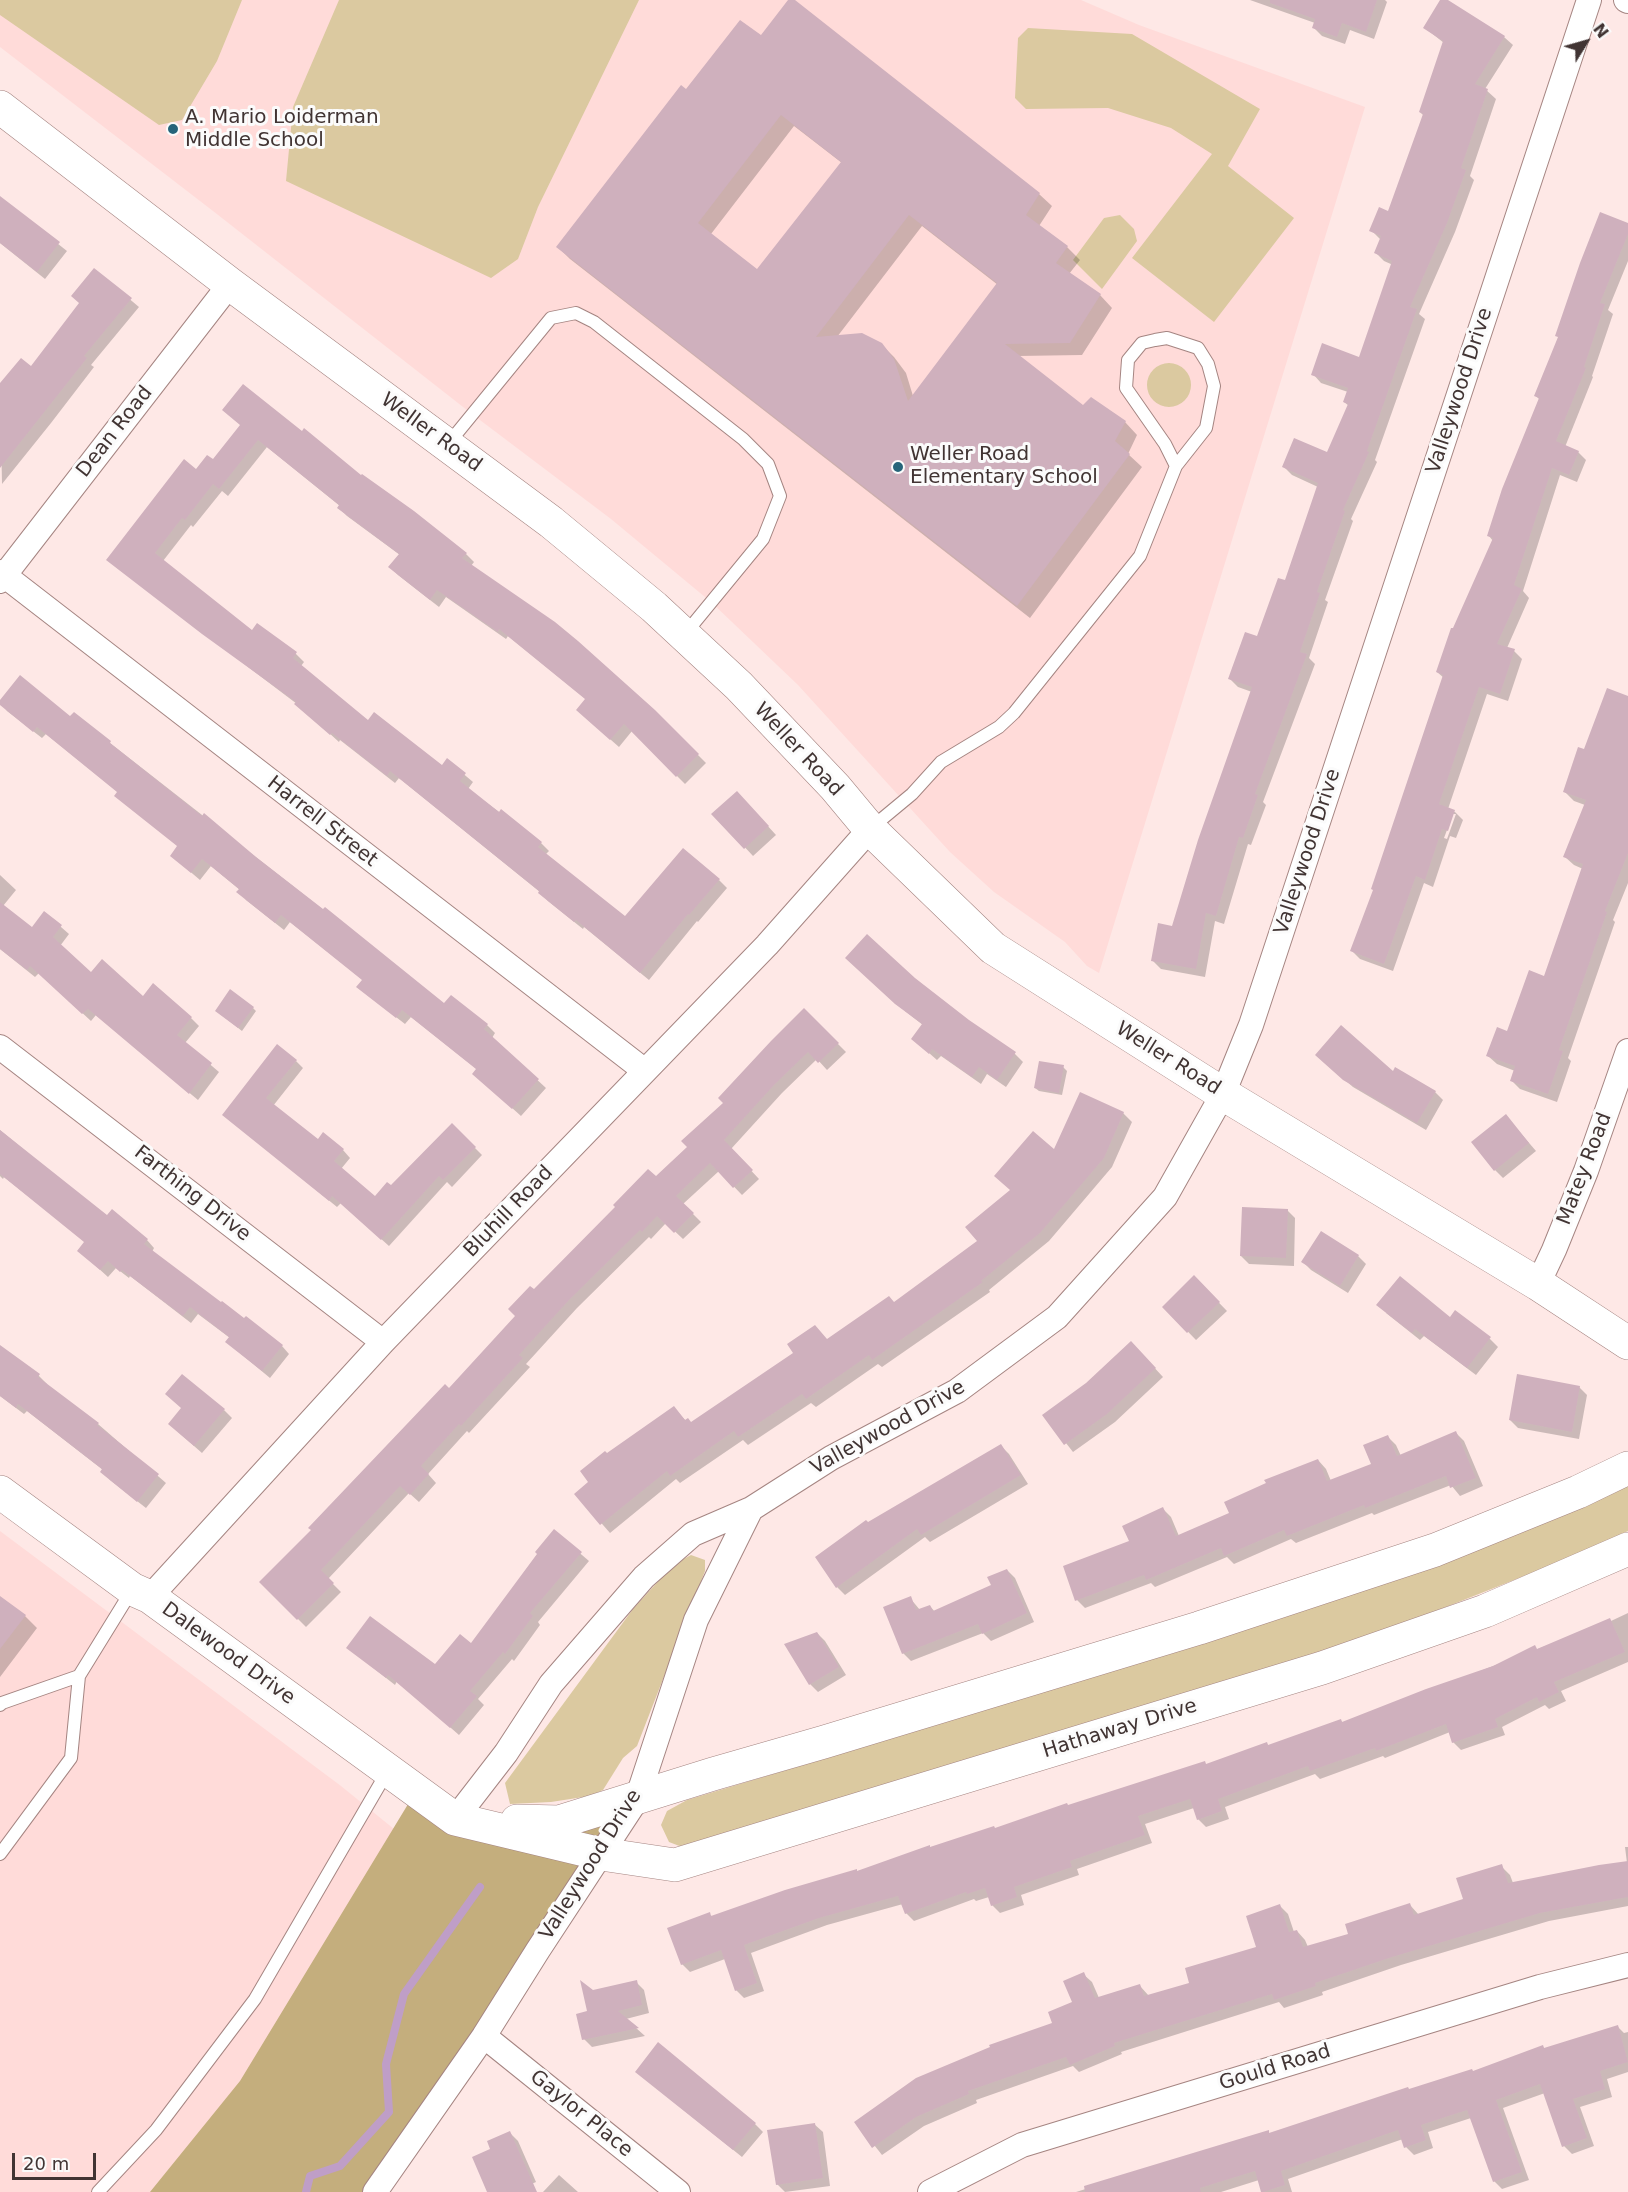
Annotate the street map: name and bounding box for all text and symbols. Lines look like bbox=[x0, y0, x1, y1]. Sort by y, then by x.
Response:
north arrow bbox=[1556, 12, 1616, 72]
text: N bbox=[1589, 20, 1612, 42]
place label: A. Mario Loiderman Middle School bbox=[185, 106, 379, 153]
marker: A. Mario Loiderman Middle School bbox=[166, 122, 180, 136]
street label: Valleywood Drive bbox=[1422, 305, 1498, 477]
street label: Dean Road bbox=[72, 382, 158, 482]
street label: Weller Road bbox=[376, 388, 486, 478]
place label: Weller Road Elementary School bbox=[910, 443, 1098, 490]
marker: Weller Road Elementary School bbox=[891, 460, 905, 474]
street label: Weller Road bbox=[749, 698, 847, 802]
street label: Valleywood Drive bbox=[1270, 766, 1346, 938]
street label: Harrell Street bbox=[262, 771, 382, 873]
street label: Weller Road bbox=[1111, 1017, 1225, 1101]
street label: Matey Road bbox=[1553, 1110, 1617, 1228]
street label: Farthing Drive bbox=[129, 1141, 255, 1247]
street label: Bluhill Road bbox=[459, 1161, 559, 1263]
street label: Valleywood Drive bbox=[807, 1376, 969, 1480]
street label: Dalewood Drive bbox=[157, 1598, 299, 1710]
street label: Hathaway Drive bbox=[1040, 1694, 1200, 1764]
street label: Valleywood Drive bbox=[535, 1785, 647, 1945]
street label: Gould Road bbox=[1216, 2040, 1334, 2096]
street label: Gaylor Place bbox=[525, 2065, 637, 2163]
scale bar bbox=[15, 2141, 99, 2179]
text: 20 m bbox=[23, 2153, 69, 2174]

